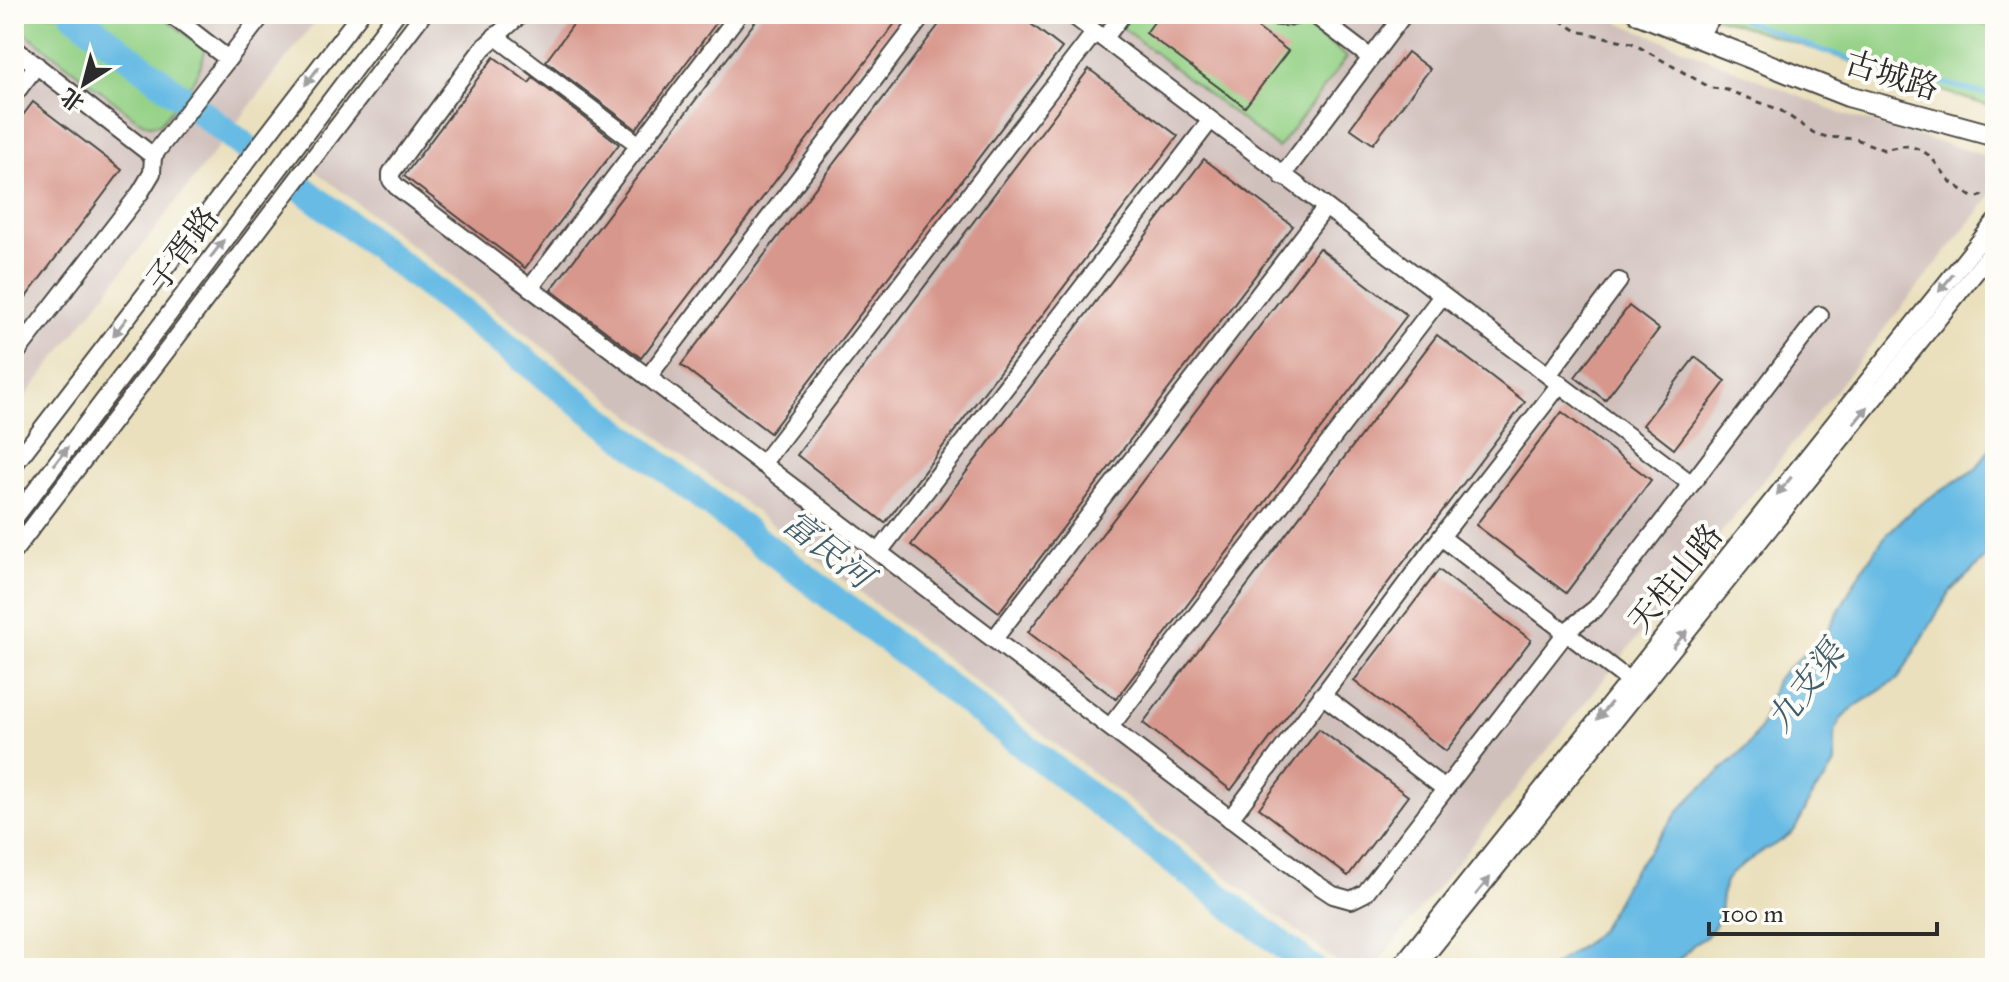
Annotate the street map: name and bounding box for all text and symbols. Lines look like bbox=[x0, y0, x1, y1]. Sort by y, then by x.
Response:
street label: 古城路 bbox=[1840, 43, 1943, 108]
north arrow bbox=[44, 44, 124, 124]
one-way arrow bbox=[305, 66, 321, 86]
text: 北 bbox=[56, 82, 89, 117]
street label: 子胥路 bbox=[138, 199, 227, 299]
one-way arrow bbox=[209, 239, 225, 259]
one-way arrow bbox=[1939, 273, 1955, 293]
one-way arrow bbox=[113, 317, 129, 337]
one-way arrow bbox=[1852, 405, 1869, 425]
one-way arrow bbox=[52, 446, 68, 467]
one-way arrow bbox=[1776, 476, 1793, 496]
water label: 富民河 bbox=[775, 502, 885, 601]
street label: 天柱山路 bbox=[1620, 516, 1731, 640]
one-way arrow bbox=[1672, 629, 1688, 649]
water label: 九支渠 bbox=[1758, 630, 1855, 739]
one-way arrow bbox=[1596, 701, 1613, 721]
one-way arrow bbox=[1474, 875, 1491, 896]
scale bar bbox=[1709, 886, 1937, 936]
text: 100 m bbox=[1721, 899, 1784, 929]

